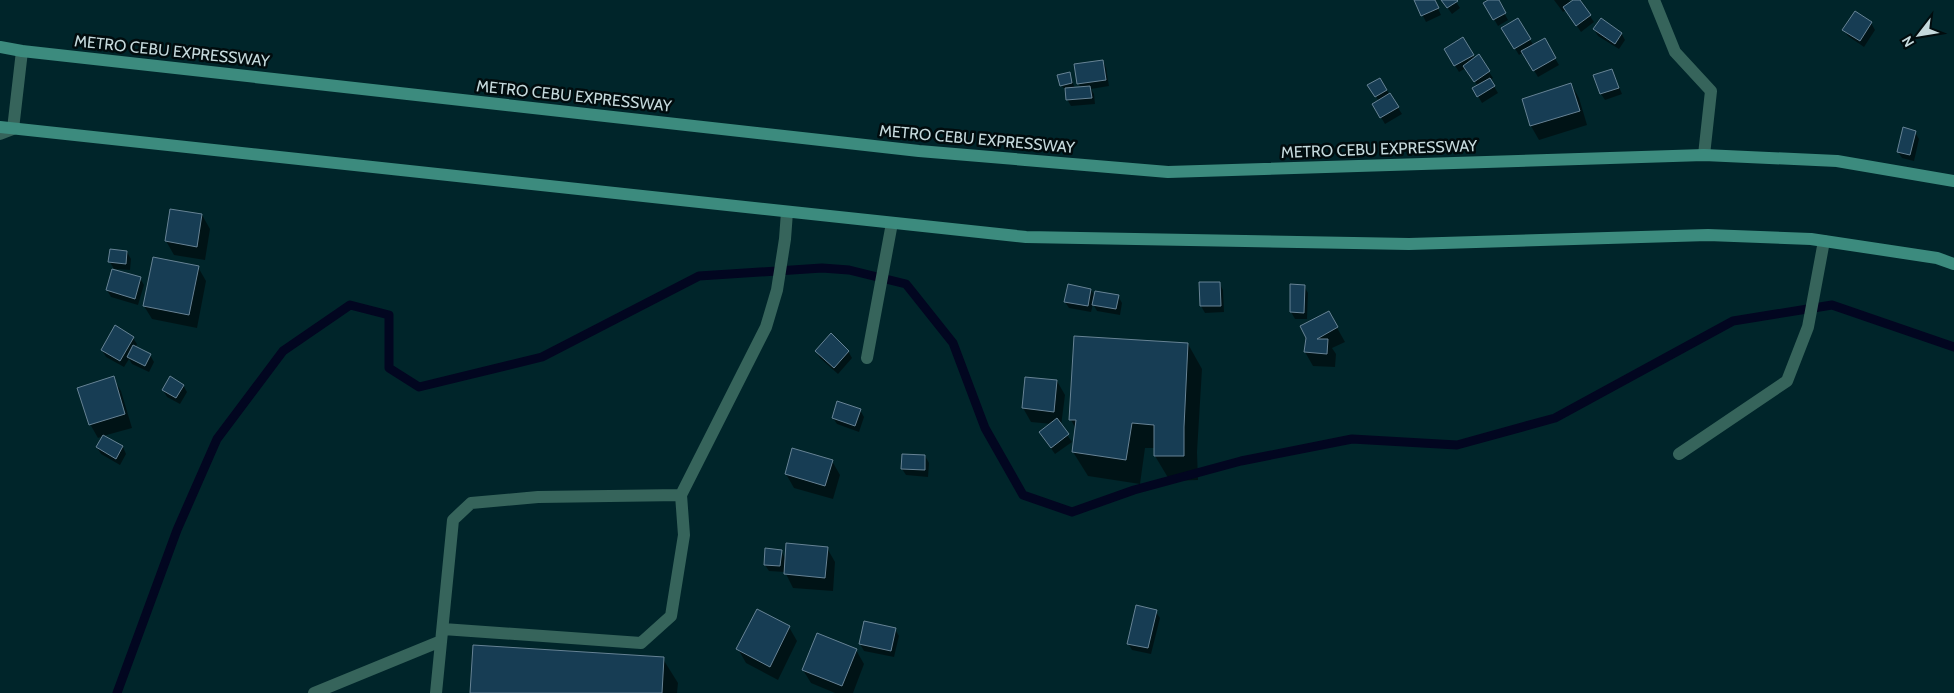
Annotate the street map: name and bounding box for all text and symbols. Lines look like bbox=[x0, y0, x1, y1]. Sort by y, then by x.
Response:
north arrow bbox=[1894, 10, 1944, 60]
street label: METRO CEBU EXPRESSWAY bbox=[73, 31, 272, 71]
text: N bbox=[1898, 33, 1918, 51]
street label: METRO CEBU EXPRESSWAY bbox=[475, 76, 674, 116]
street label: METRO CEBU EXPRESSWAY bbox=[878, 121, 1077, 157]
street label: METRO CEBU EXPRESSWAY bbox=[1280, 136, 1478, 162]

